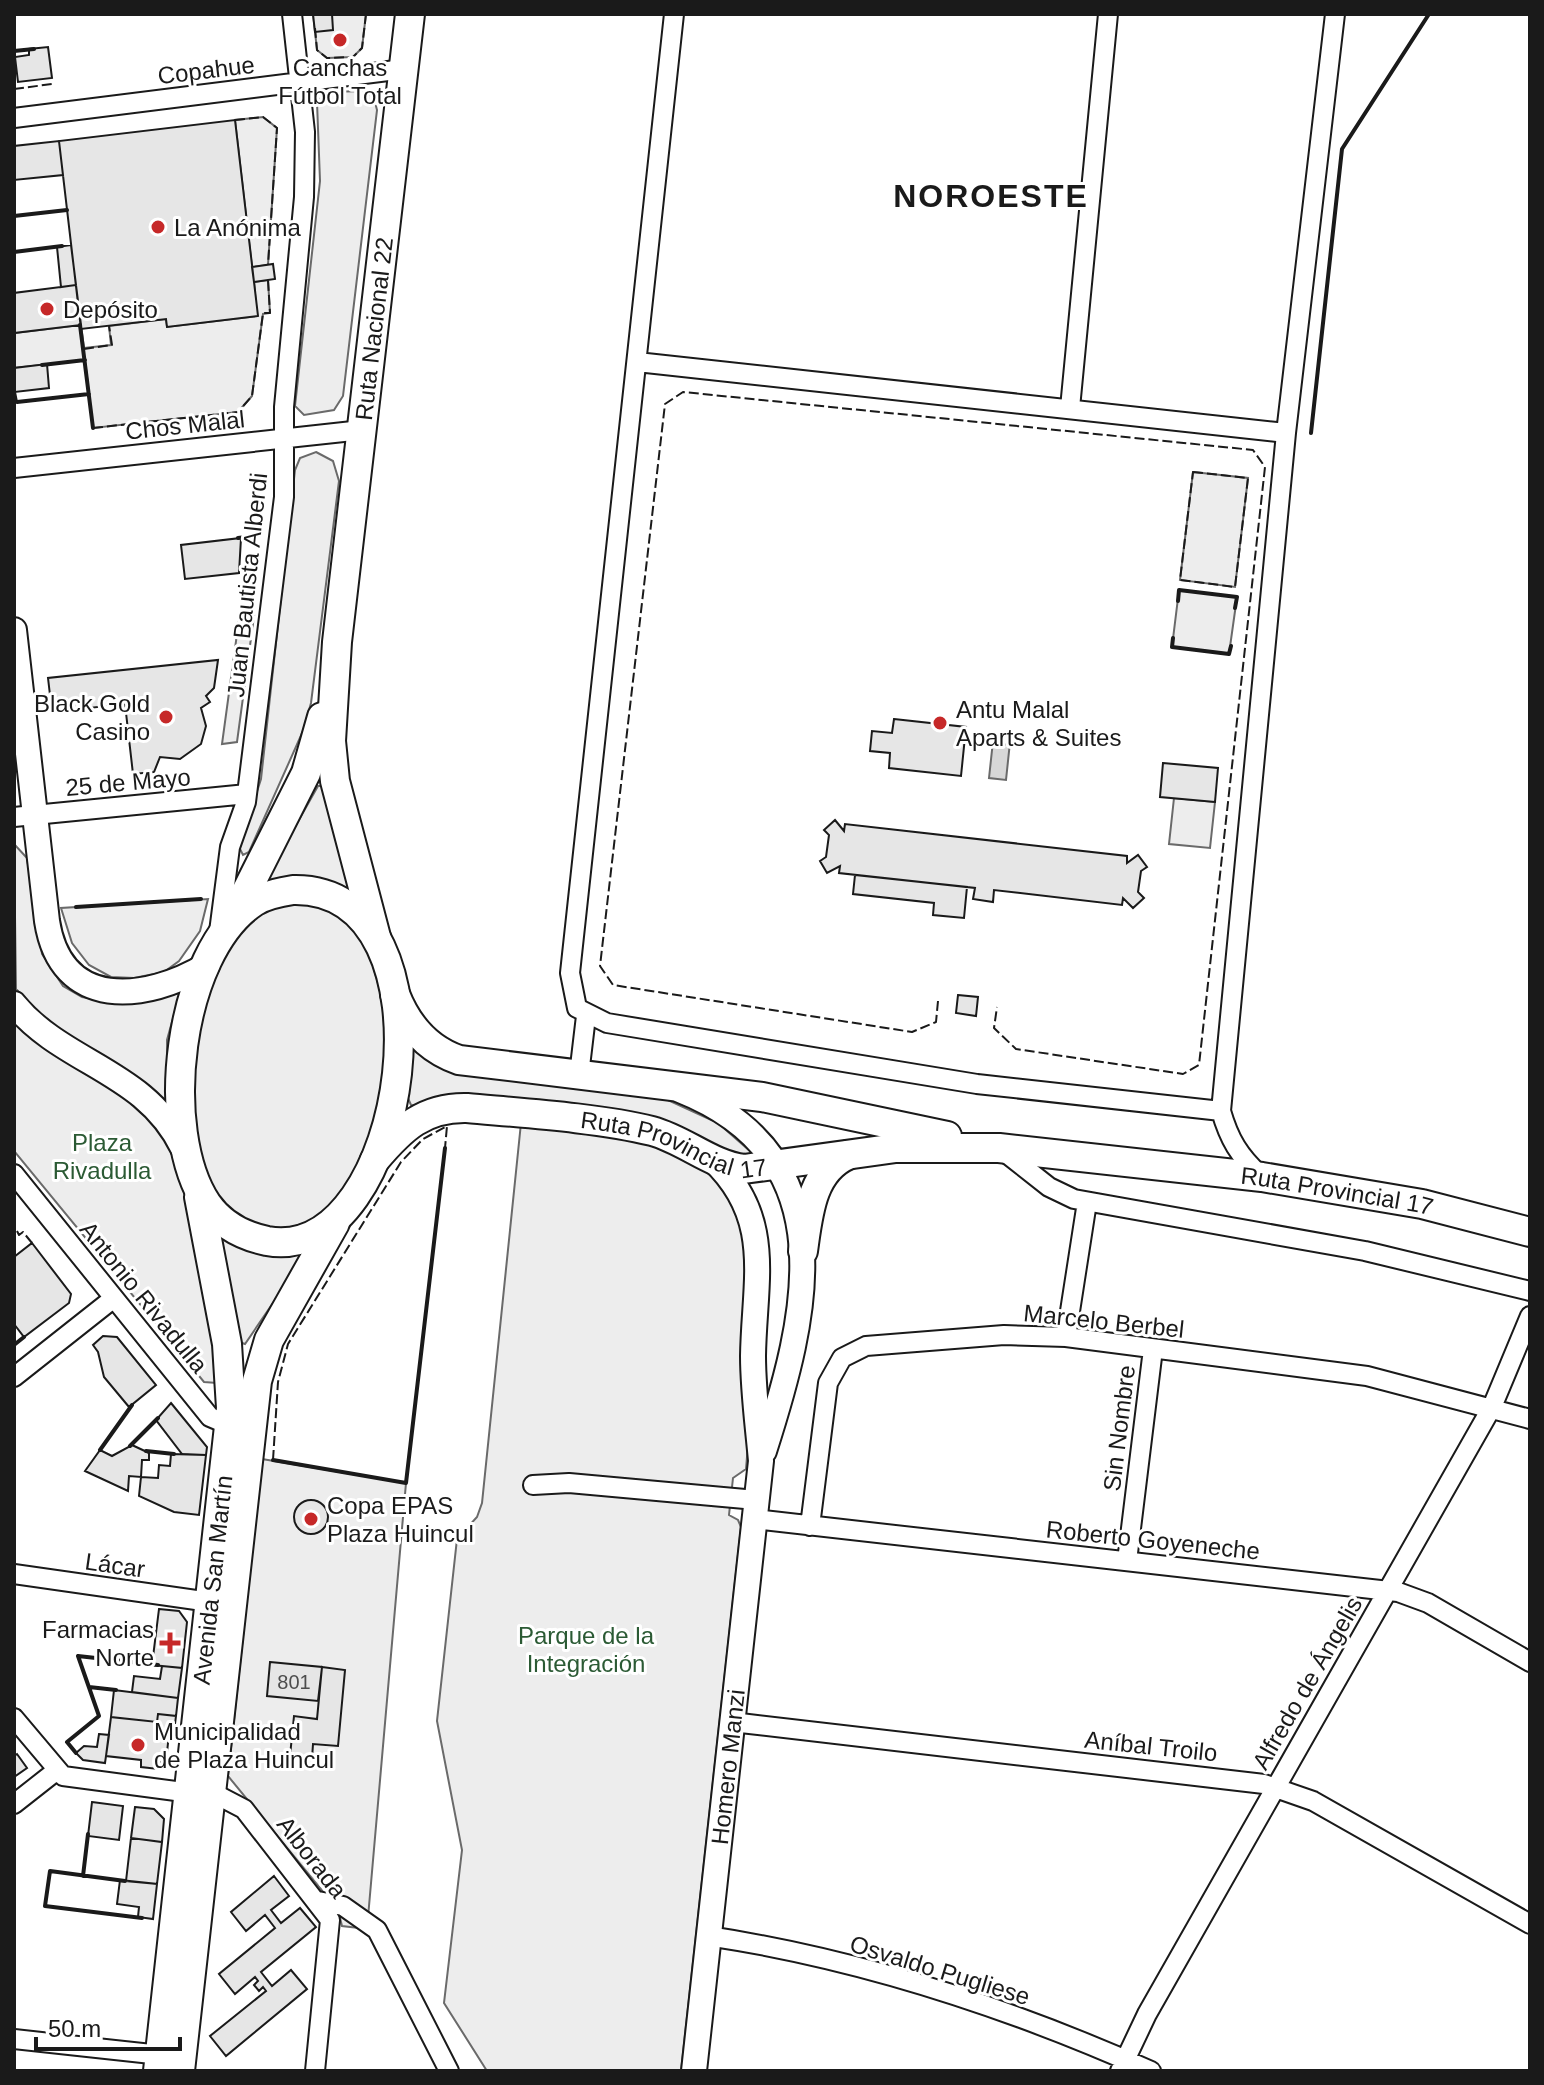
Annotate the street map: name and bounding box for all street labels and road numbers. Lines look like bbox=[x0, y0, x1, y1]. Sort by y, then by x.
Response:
street label: Copahue bbox=[156, 51, 256, 89]
street label: Ruta Nacional 22 bbox=[349, 236, 397, 422]
street label: Chos Malal bbox=[124, 405, 246, 445]
street label: Juan Bautista Alberdi bbox=[222, 471, 272, 699]
street label: 25 de Mayo bbox=[64, 763, 192, 801]
street label: Ruta Provincial 17 bbox=[579, 1105, 768, 1183]
street label: Ruta Provincial 17 bbox=[1239, 1161, 1436, 1220]
street label: Antonio Rivadulla bbox=[75, 1216, 214, 1379]
street label: Marcelo Berbel bbox=[1022, 1299, 1186, 1343]
street label: Sin Nombre bbox=[1098, 1363, 1140, 1493]
street label: Avenida San Martín bbox=[187, 1474, 237, 1686]
street label: Roberto Goyeneche bbox=[1045, 1515, 1261, 1565]
street label: Lácar bbox=[83, 1547, 147, 1583]
street label: Alfredo de Ángelis bbox=[1247, 1592, 1367, 1774]
street label: Homero Manzi bbox=[705, 1688, 749, 1846]
street label: Aníbal Troilo bbox=[1083, 1726, 1219, 1766]
street label: Alborada bbox=[272, 1811, 353, 1904]
street label: Osvaldo Pugliese bbox=[847, 1930, 1033, 2010]

